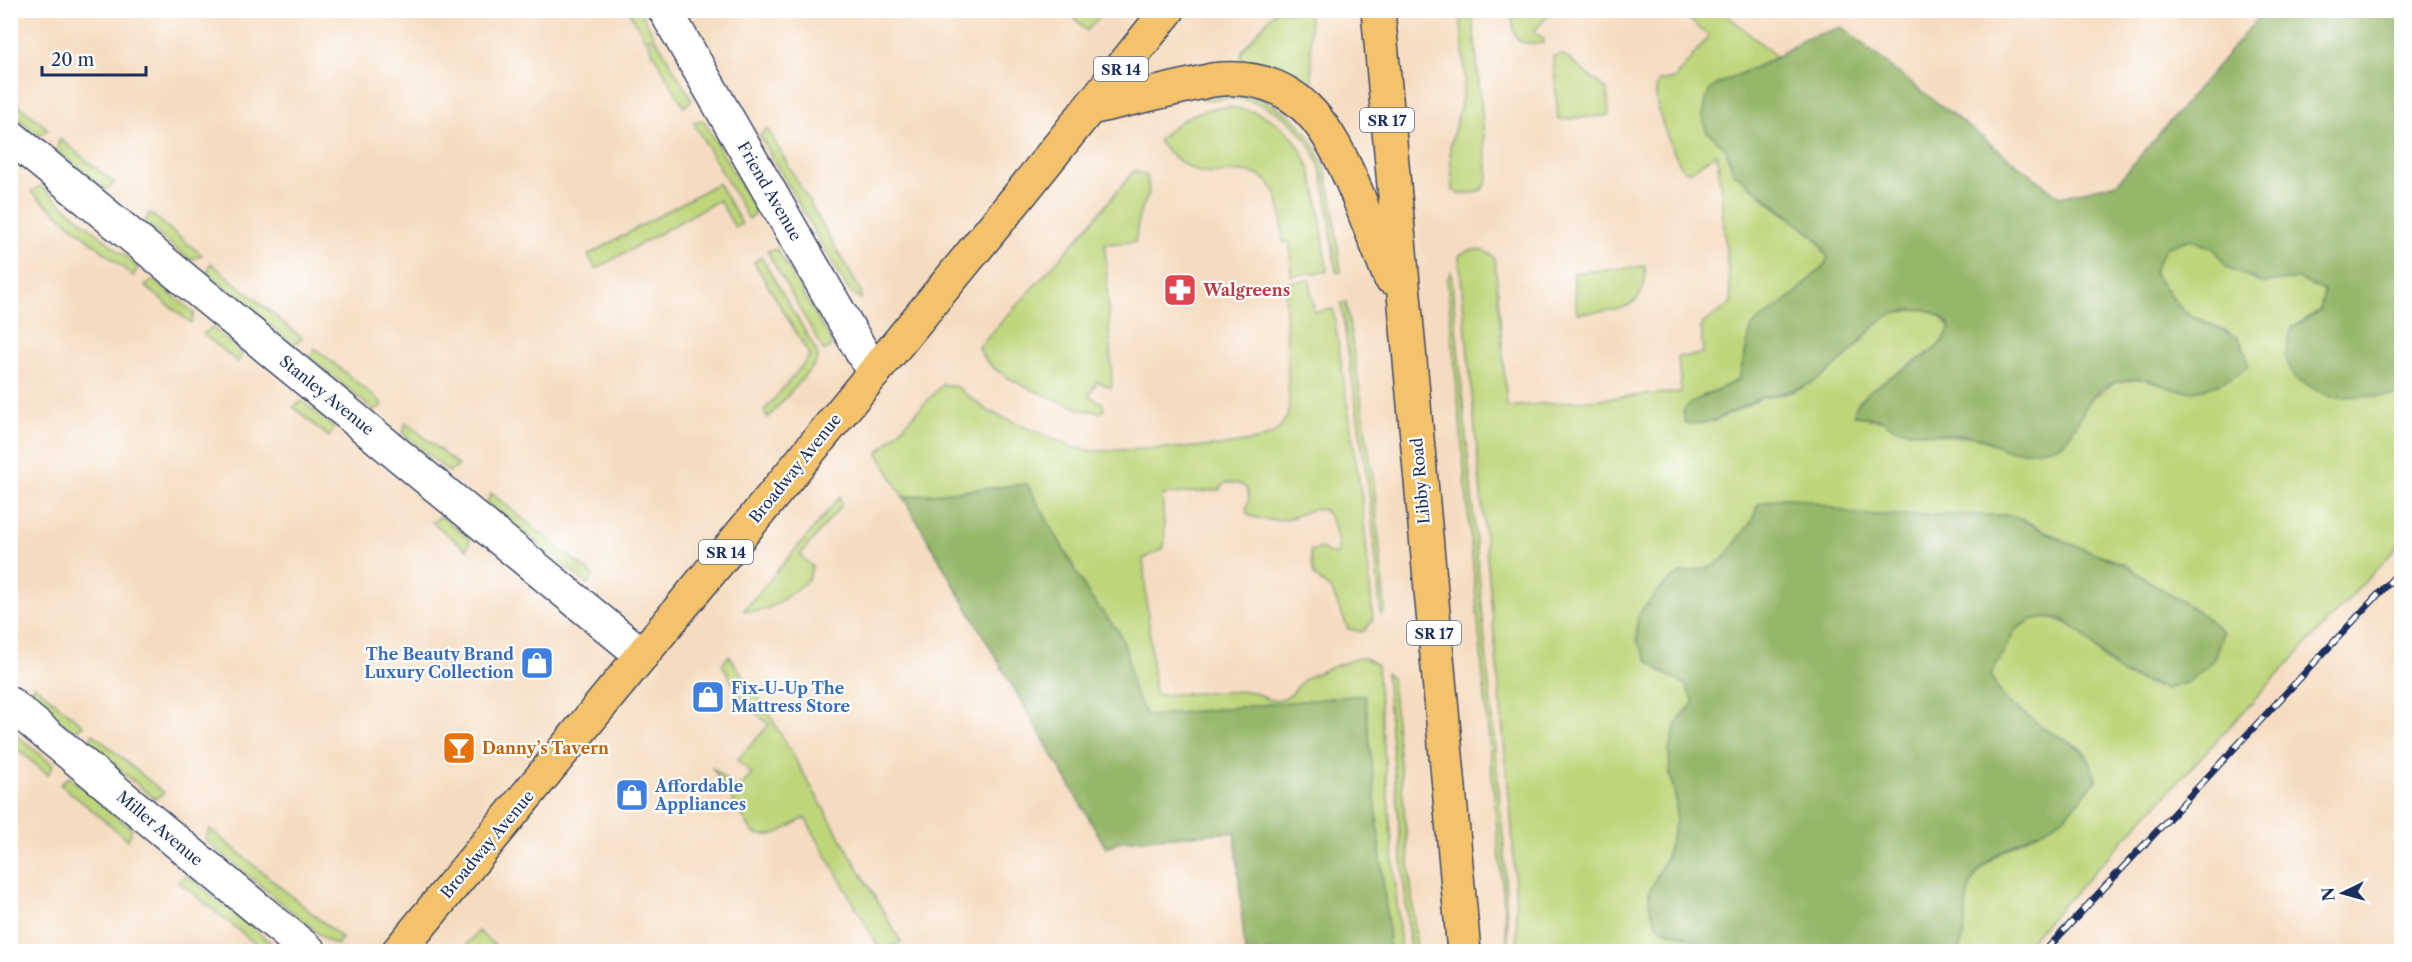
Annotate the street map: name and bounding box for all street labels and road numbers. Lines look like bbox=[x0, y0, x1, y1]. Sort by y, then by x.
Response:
road number: SR 14 bbox=[1094, 57, 1148, 81]
road number: SR 17 bbox=[1360, 108, 1414, 132]
street label: Friend Avenue bbox=[734, 138, 806, 244]
street label: Stanley Avenue bbox=[276, 351, 378, 439]
street label: Broadway Avenue bbox=[745, 409, 845, 527]
street label: Libby Road bbox=[1406, 437, 1434, 525]
road number: SR 14 bbox=[699, 540, 753, 564]
road number: SR 17 bbox=[1407, 621, 1461, 645]
street label: Miller Avenue bbox=[113, 786, 207, 870]
street label: Broadway Avenue bbox=[436, 786, 538, 902]

